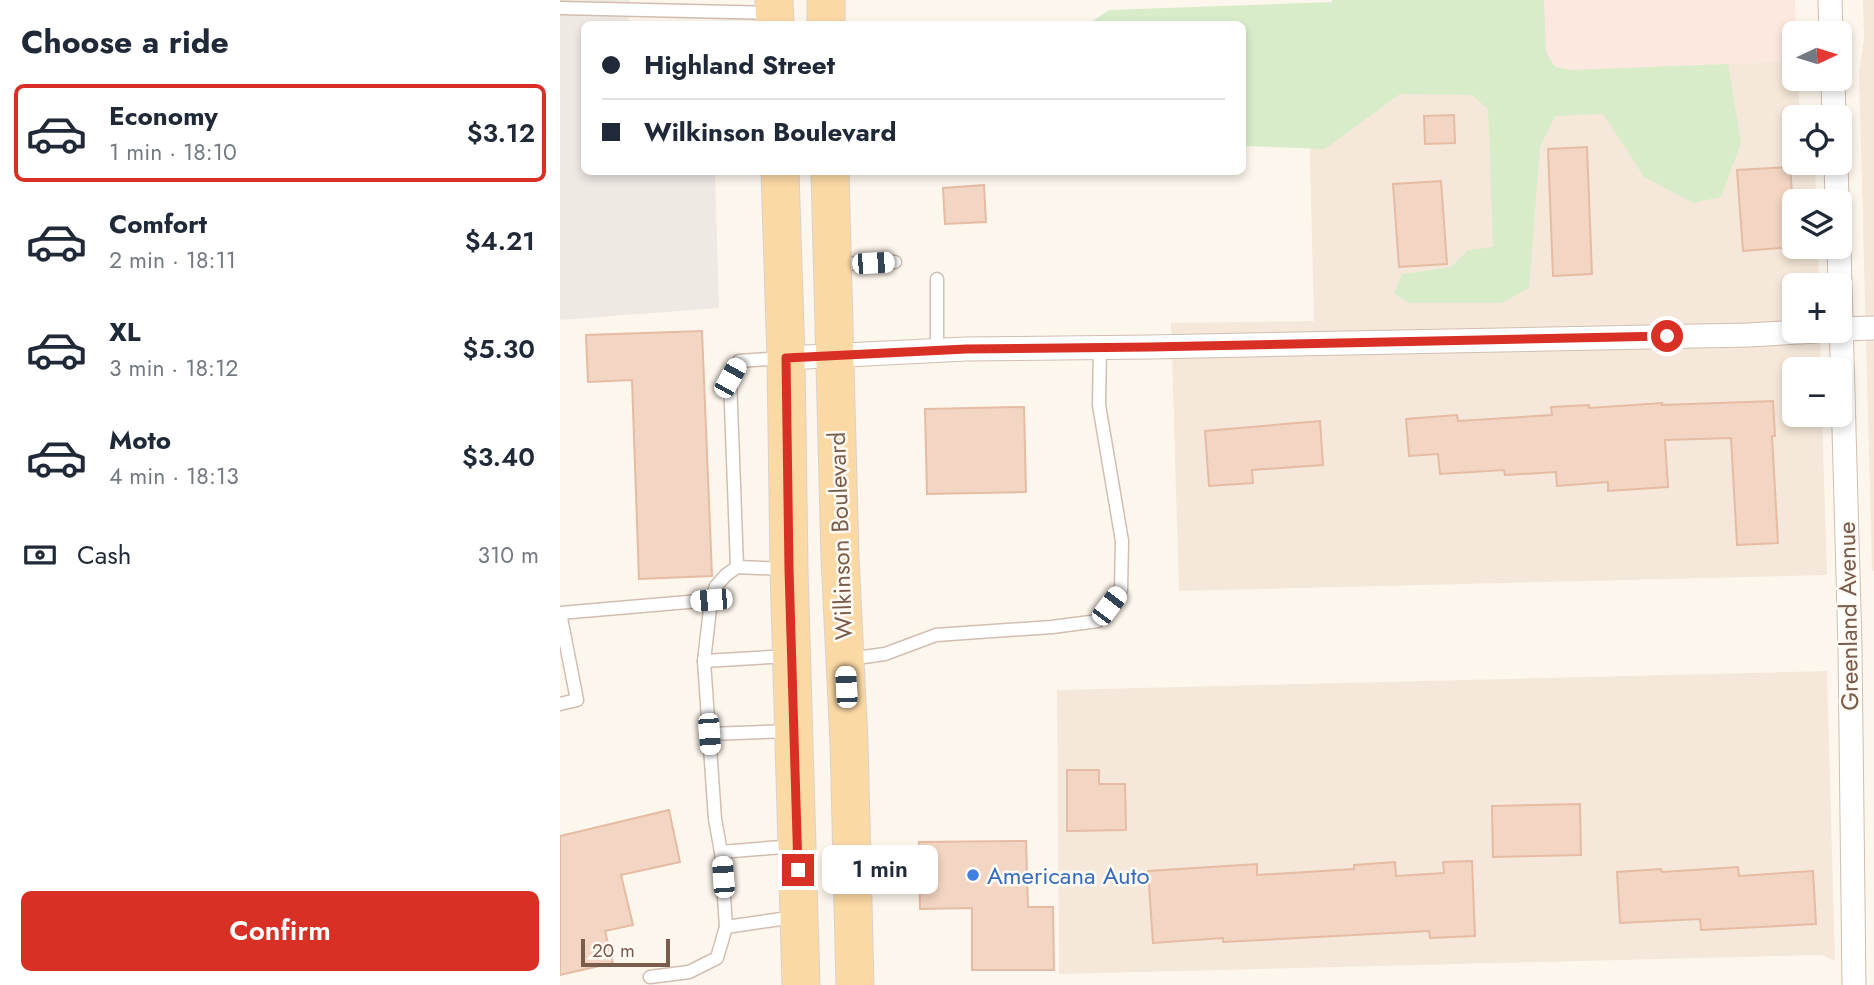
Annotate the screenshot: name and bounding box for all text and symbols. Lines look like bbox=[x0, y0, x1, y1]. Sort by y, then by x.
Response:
text: Choose a ride bbox=[21, 19, 229, 65]
north arrow bbox=[1782, 21, 1852, 91]
map controls bbox=[1782, 21, 1852, 427]
text: Highland Street bbox=[644, 46, 835, 84]
text: Economy bbox=[109, 97, 218, 135]
icon: car bbox=[25, 102, 88, 165]
button: locate bbox=[1782, 105, 1852, 175]
text: Wilkinson Boulevard bbox=[644, 113, 897, 151]
text: $3.12 bbox=[467, 114, 535, 152]
text: 1 min · 18:10 bbox=[109, 135, 237, 169]
button: layers bbox=[1782, 189, 1852, 259]
text: Comfort bbox=[109, 205, 207, 243]
icon: car bbox=[25, 210, 88, 273]
text: $4.21 bbox=[465, 222, 535, 260]
text: 2 min · 18:11 bbox=[109, 243, 236, 277]
car bbox=[852, 251, 895, 275]
button: + bbox=[1782, 273, 1852, 343]
text: XL bbox=[109, 313, 141, 351]
icon: car bbox=[25, 318, 88, 381]
route start bbox=[1651, 320, 1683, 352]
text: $5.30 bbox=[463, 330, 535, 368]
text: 3 min · 18:12 bbox=[109, 351, 238, 385]
car bbox=[711, 355, 750, 401]
button: − bbox=[1782, 357, 1852, 427]
text: Moto bbox=[109, 421, 171, 459]
icon: car bbox=[25, 426, 88, 489]
street label: Wilkinson Boulevard bbox=[819, 431, 861, 641]
text: $3.40 bbox=[462, 438, 535, 476]
text: 4 min · 18:13 bbox=[109, 459, 239, 493]
street label: Greenland Avenue bbox=[1829, 521, 1867, 711]
icon: cash bbox=[21, 536, 59, 574]
text: Cash bbox=[77, 536, 131, 574]
text: 310 m bbox=[477, 538, 539, 572]
car bbox=[1088, 583, 1131, 629]
car bbox=[690, 588, 733, 612]
car bbox=[835, 665, 858, 709]
car bbox=[698, 712, 721, 756]
callout: 1 min bbox=[822, 846, 938, 894]
text: 1 min bbox=[852, 852, 908, 886]
route end bbox=[782, 854, 814, 886]
car bbox=[712, 855, 735, 899]
place label: Americana Auto bbox=[987, 858, 1150, 893]
marker: Americana Auto bbox=[965, 867, 981, 883]
button: Confirm bbox=[21, 891, 539, 971]
scale bar bbox=[581, 936, 670, 968]
text: 20 m bbox=[592, 937, 635, 964]

